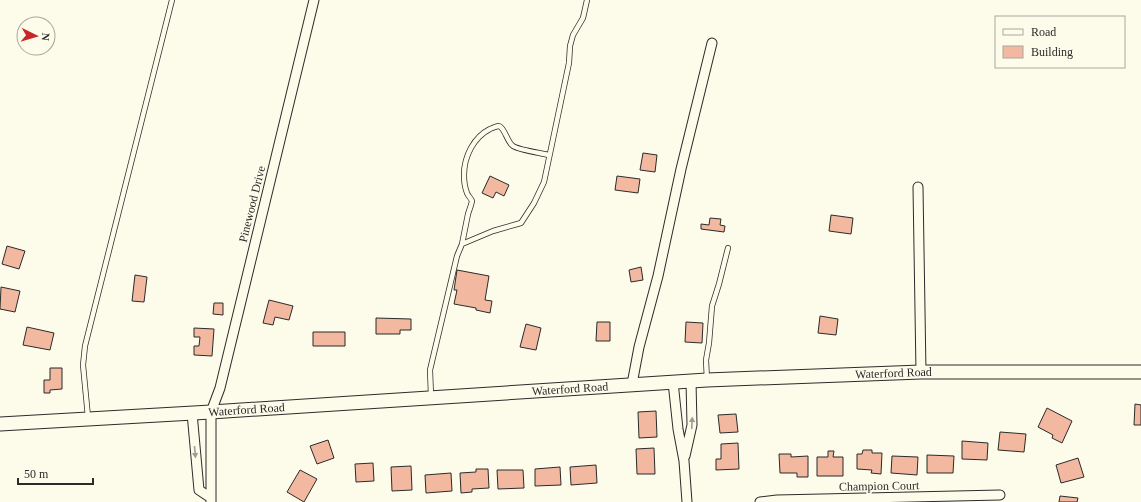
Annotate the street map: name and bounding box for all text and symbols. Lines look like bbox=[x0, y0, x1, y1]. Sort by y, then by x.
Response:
north arrow bbox=[16, 16, 56, 56]
legend bbox=[995, 16, 1125, 68]
text: Road bbox=[1031, 25, 1056, 39]
text: N bbox=[40, 32, 52, 41]
text: Building bbox=[1031, 45, 1073, 59]
street label: Pinewood Drive bbox=[236, 164, 268, 244]
street label: Waterford Road bbox=[855, 365, 932, 381]
street label: Waterford Road bbox=[531, 379, 609, 398]
street label: Waterford Road bbox=[208, 400, 285, 419]
one-way arrow bbox=[688, 417, 695, 429]
one-way arrow bbox=[192, 446, 199, 458]
scale bar bbox=[18, 460, 93, 486]
text: 50 m bbox=[24, 467, 49, 481]
street label: Champion Court bbox=[839, 478, 920, 494]

